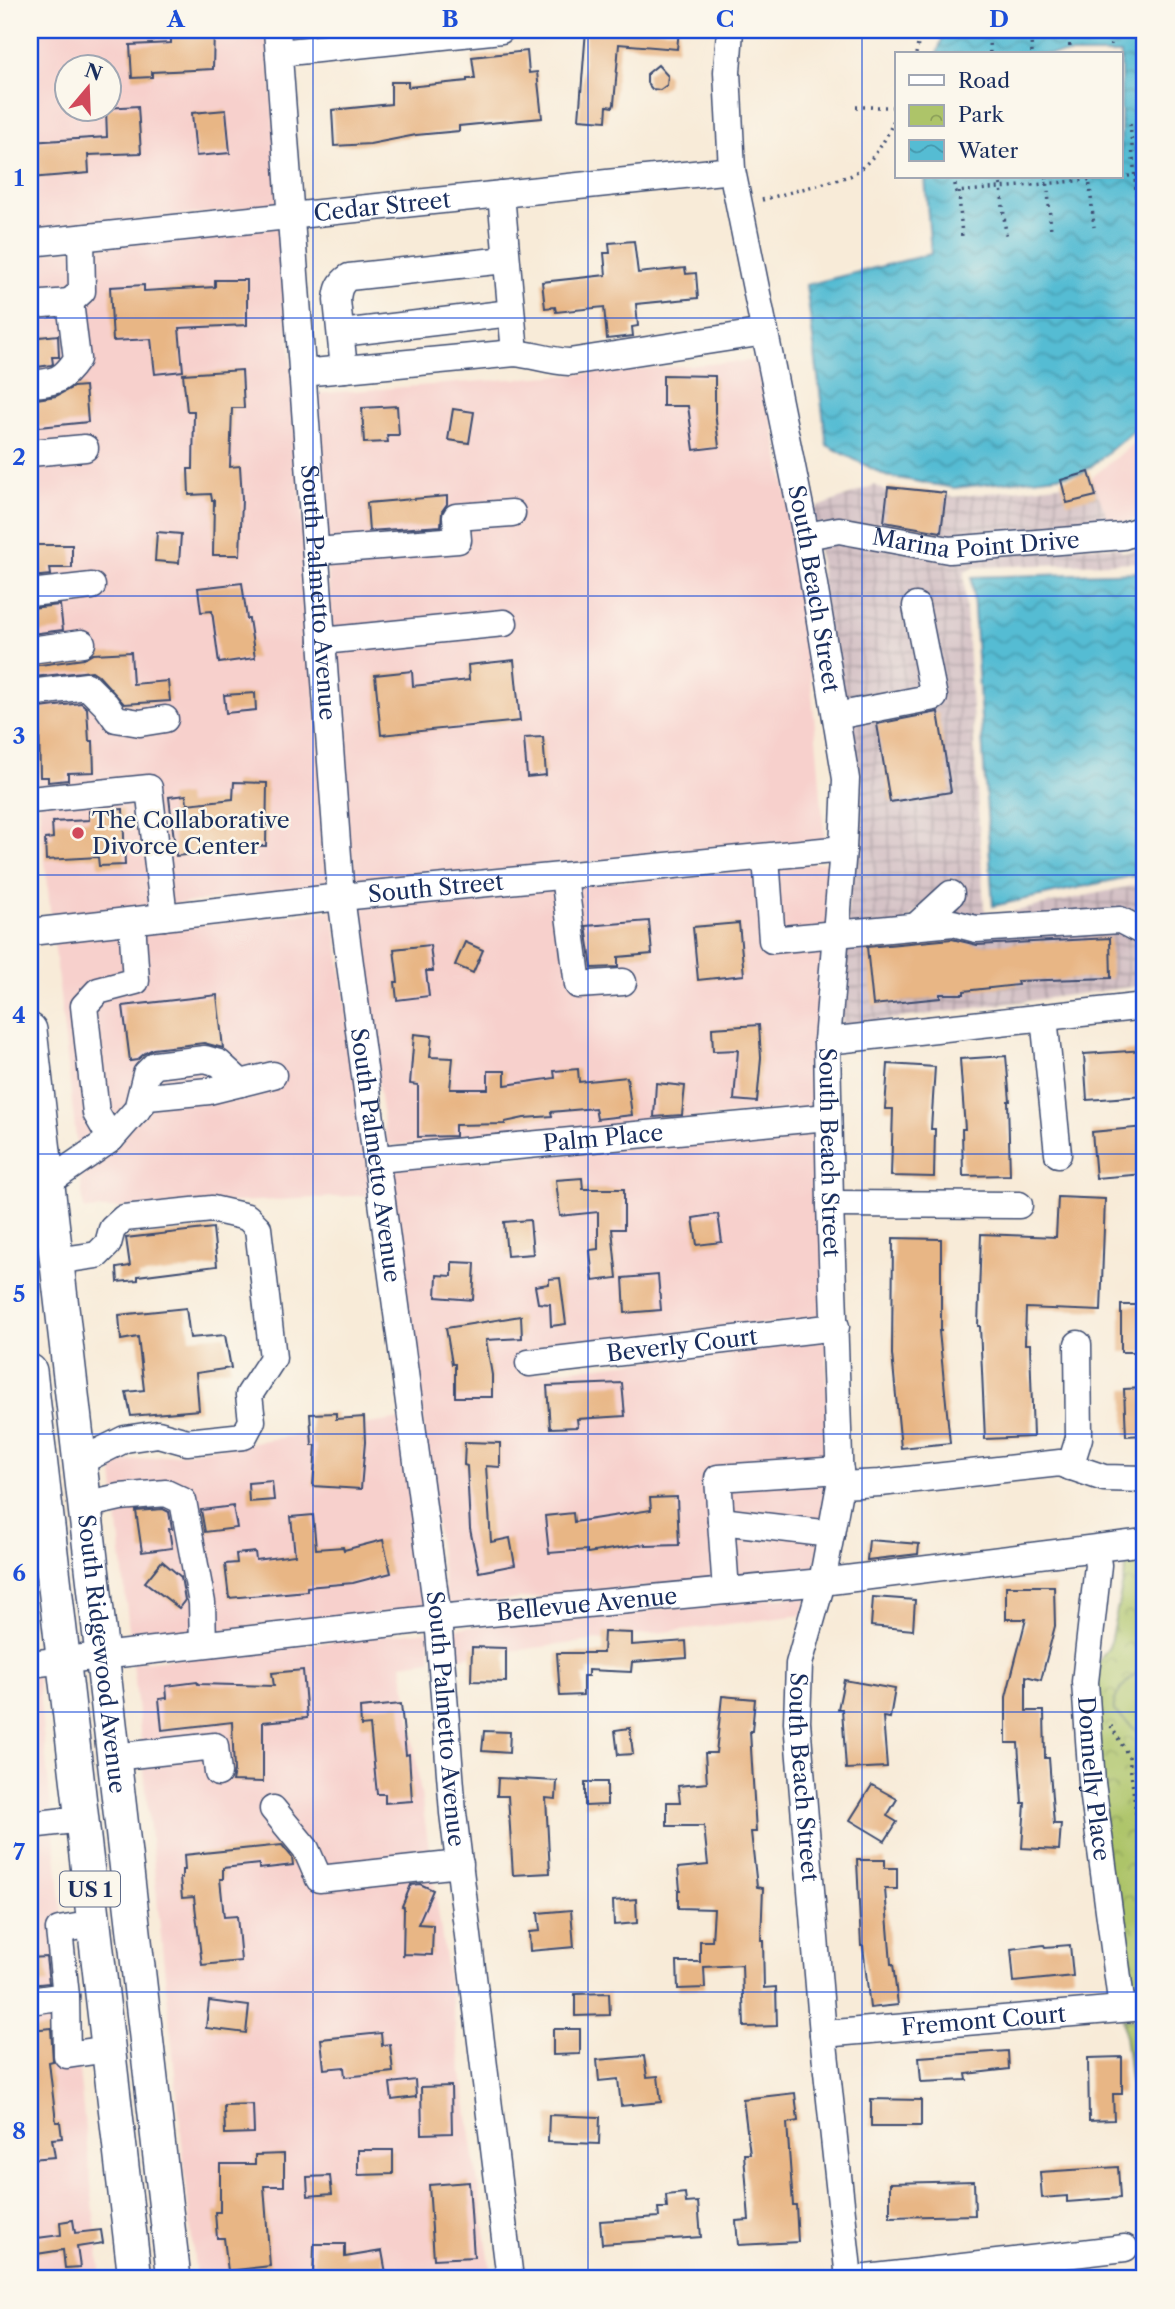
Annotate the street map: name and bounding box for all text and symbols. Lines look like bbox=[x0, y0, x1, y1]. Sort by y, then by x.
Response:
text: A bbox=[166, 5, 186, 33]
text: B bbox=[441, 5, 459, 33]
text: C bbox=[716, 5, 734, 33]
text: D bbox=[989, 5, 1009, 33]
north arrow bbox=[52, 52, 122, 122]
legend bbox=[895, 52, 1122, 178]
text: N bbox=[82, 59, 105, 86]
text: Road bbox=[958, 68, 1010, 93]
text: Park bbox=[958, 102, 1004, 127]
text: Water bbox=[957, 138, 1018, 163]
text: 1 bbox=[14, 164, 25, 192]
street label: Cedar Street bbox=[312, 185, 452, 227]
text: 2 bbox=[12, 443, 26, 471]
street label: South Palmetto Avenue bbox=[295, 464, 342, 721]
street label: South Beach Street bbox=[782, 483, 846, 694]
street label: Marina Point Drive bbox=[870, 522, 1081, 564]
text: 3 bbox=[13, 722, 26, 750]
place label: The Collaborative Divorce Center bbox=[92, 806, 290, 860]
marker: The Collaborative Divorce Center bbox=[70, 825, 86, 841]
street label: South Street bbox=[367, 868, 505, 908]
text: 4 bbox=[12, 1001, 26, 1029]
street label: South Palmetto Avenue bbox=[345, 1026, 407, 1284]
street label: South Beach Street bbox=[813, 1047, 846, 1258]
street label: Palm Place bbox=[542, 1118, 664, 1158]
text: 5 bbox=[13, 1280, 25, 1308]
street label: Beverly Court bbox=[605, 1322, 759, 1368]
street label: South Ridgewood Avenue bbox=[72, 1513, 132, 1795]
text: 6 bbox=[12, 1559, 26, 1587]
street label: Bellevue Avenue bbox=[495, 1582, 678, 1626]
street label: South Palmetto Avenue bbox=[421, 1589, 471, 1848]
street label: South Beach Street bbox=[783, 1672, 824, 1883]
street label: Donnelly Place bbox=[1072, 1695, 1116, 1863]
text: 7 bbox=[13, 1838, 25, 1866]
road number: US 1 bbox=[60, 1871, 120, 1906]
street label: Fremont Court bbox=[900, 2000, 1067, 2041]
text: 8 bbox=[12, 2117, 26, 2145]

